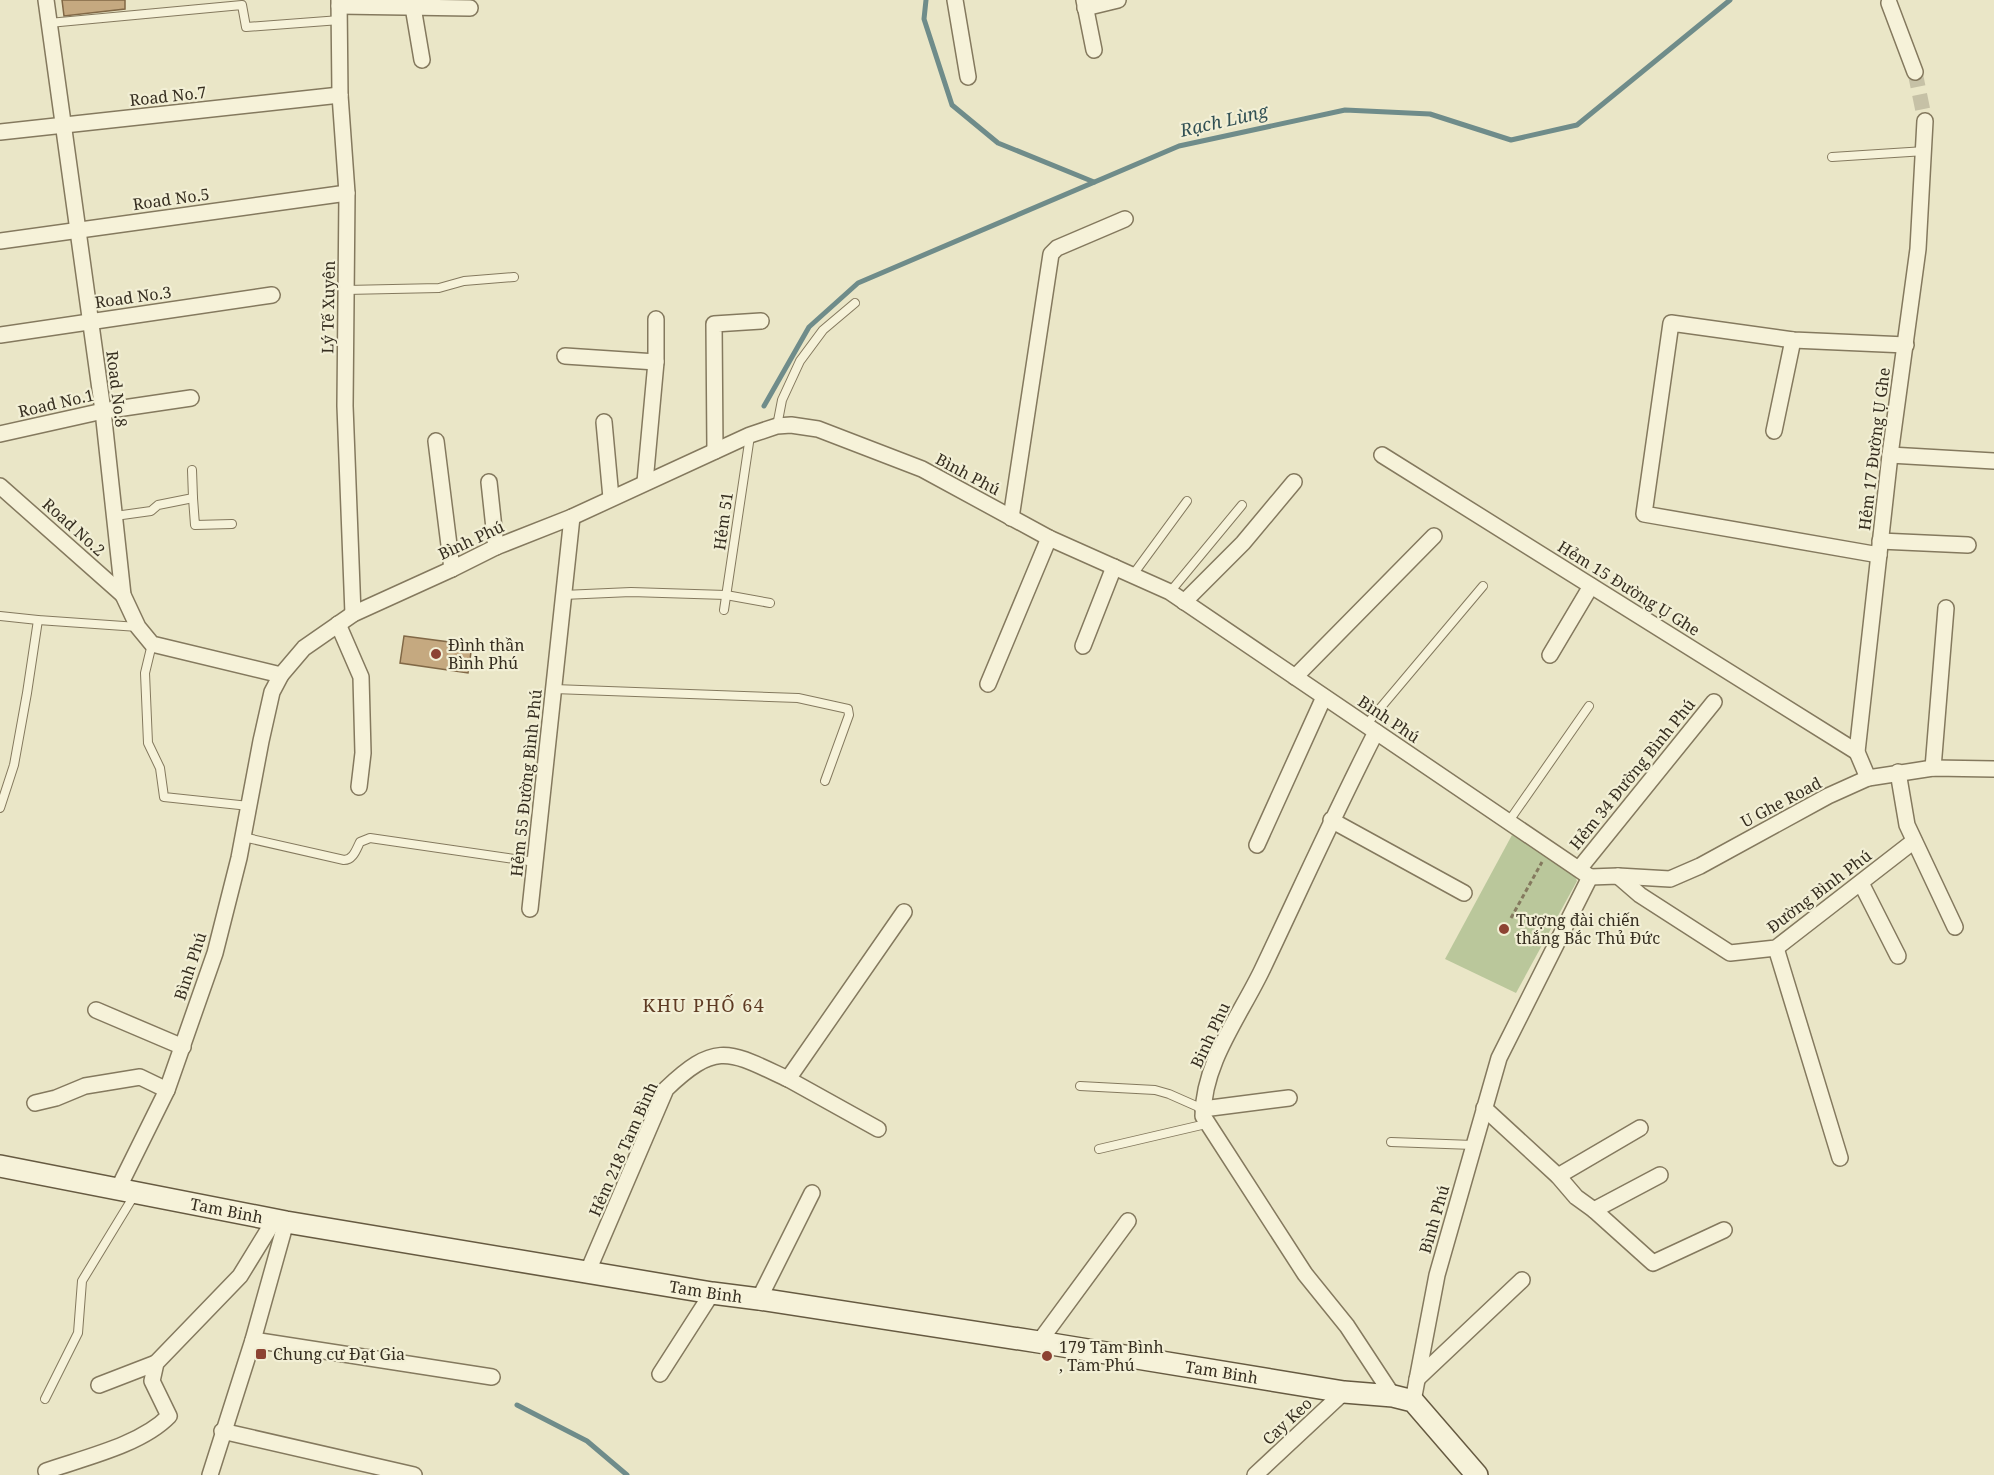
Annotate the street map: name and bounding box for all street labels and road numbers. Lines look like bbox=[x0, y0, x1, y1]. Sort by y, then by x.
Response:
street label: Road No.7 bbox=[129, 81, 208, 111]
street label: Road No.5 bbox=[131, 183, 211, 215]
street label: Lý Tế Xuyên bbox=[316, 260, 340, 354]
street label: Road No.3 bbox=[93, 281, 173, 313]
street label: Road No.8 bbox=[101, 349, 133, 429]
street label: Hẻm 17 Đường Ụ Ghe bbox=[1853, 366, 1895, 532]
street label: Road No.1 bbox=[16, 384, 96, 422]
street label: Bình Phú bbox=[932, 448, 1004, 500]
street label: Hẻm 51 bbox=[708, 491, 738, 551]
street label: Road No.2 bbox=[38, 493, 110, 561]
street label: Bình Phú bbox=[435, 515, 507, 565]
street label: Hẻm 15 Đường Ụ Ghe bbox=[1554, 535, 1704, 641]
street label: Hẻm 55 Đường Bình Phú bbox=[505, 688, 547, 878]
street label: Bình Phú bbox=[1354, 690, 1424, 748]
street label: Hẻm 34 Đường Bình Phú bbox=[1564, 694, 1700, 854]
street label: U Ghe Road bbox=[1737, 771, 1825, 832]
street label: Đường Bình Phú bbox=[1762, 844, 1876, 938]
street label: Bình Phú bbox=[169, 929, 211, 1003]
street label: Binh Phu bbox=[1185, 999, 1235, 1071]
street label: Hẻm 218 Tam Bình bbox=[583, 1078, 663, 1220]
street label: Bình Phú bbox=[1414, 1182, 1454, 1256]
street label: Tam Binh bbox=[188, 1193, 265, 1228]
street label: Tam Binh bbox=[668, 1275, 744, 1308]
street label: Tam Binh bbox=[1183, 1355, 1260, 1389]
street label: Cay Keo bbox=[1257, 1392, 1317, 1450]

